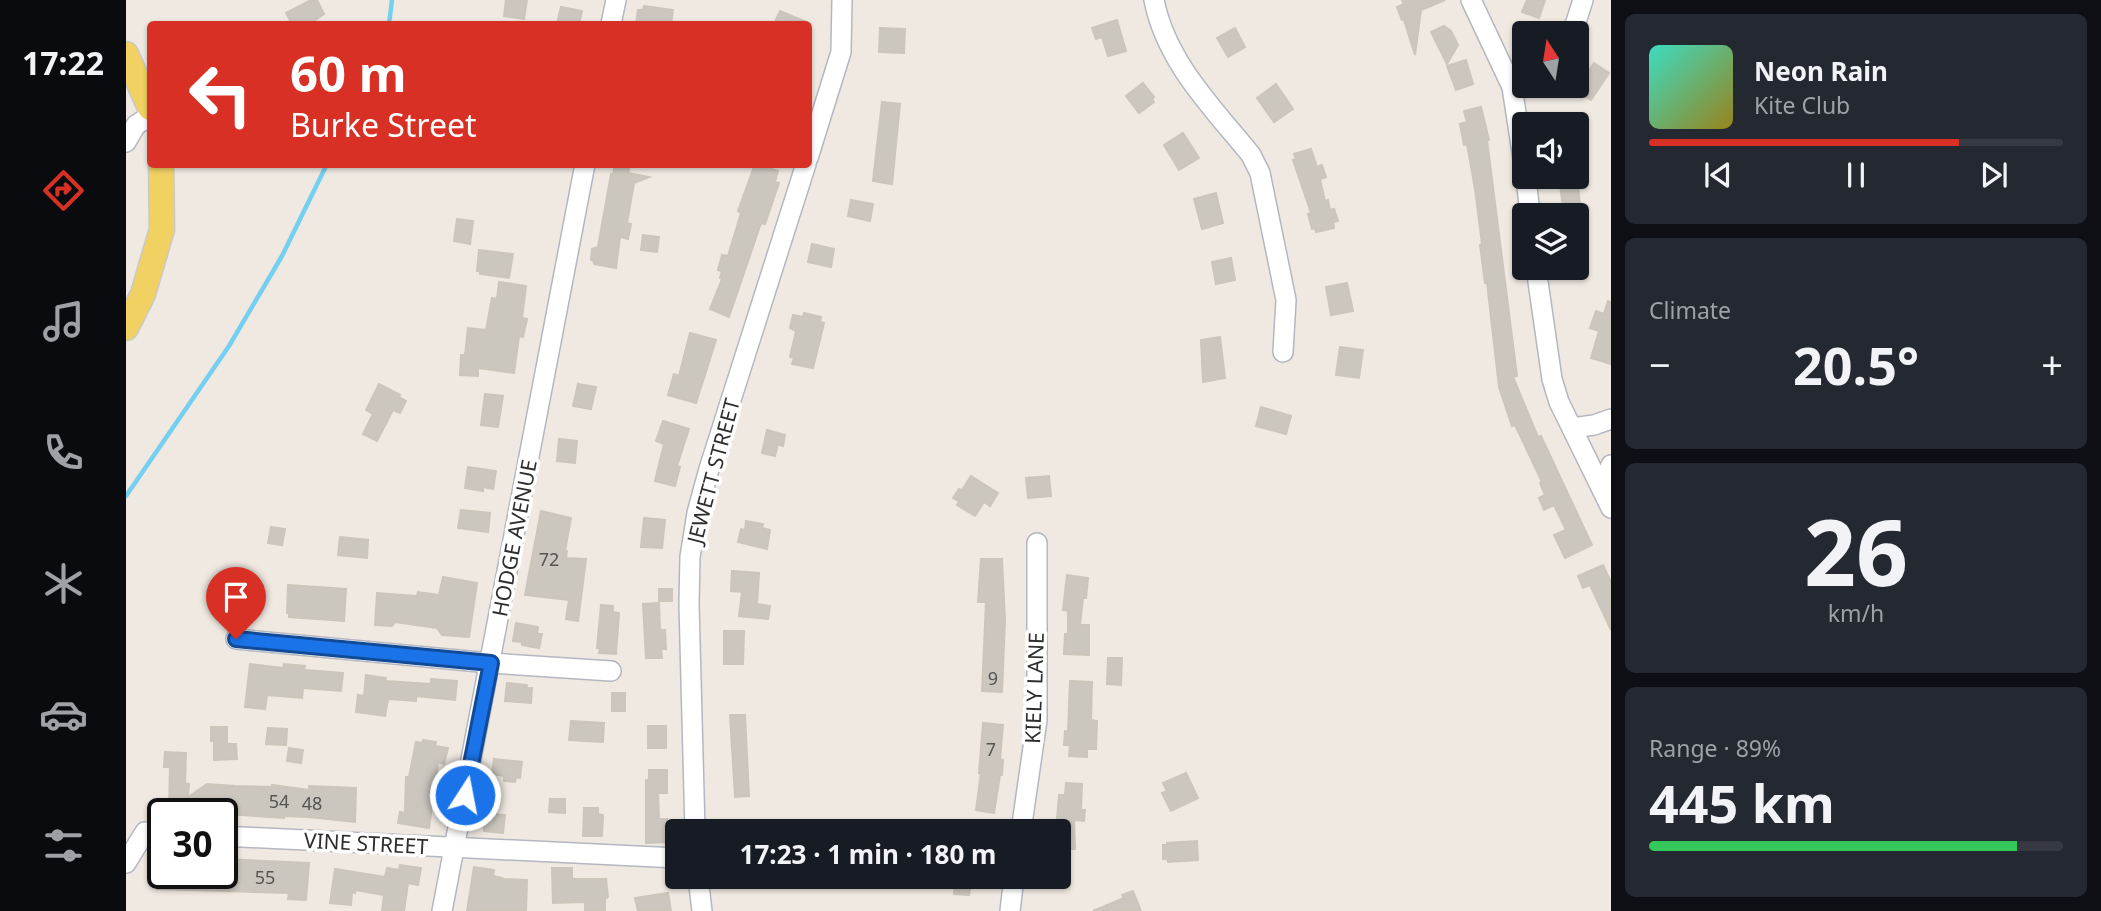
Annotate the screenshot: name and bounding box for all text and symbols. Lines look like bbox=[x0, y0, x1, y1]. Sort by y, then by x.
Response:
north arrow bbox=[1512, 21, 1589, 98]
map controls bbox=[1512, 21, 1589, 280]
text: 60 m bbox=[290, 40, 407, 106]
text: 17:22 bbox=[22, 41, 104, 84]
icon: left bbox=[175, 49, 266, 140]
text: Neon Rain bbox=[1754, 53, 1888, 89]
text: Kite Club bbox=[1754, 89, 1850, 121]
text: Burke Street bbox=[290, 103, 477, 146]
button: sound bbox=[1512, 112, 1589, 189]
icon: previous bbox=[1699, 156, 1737, 194]
icon: pause bbox=[1837, 156, 1875, 194]
icon: next bbox=[1975, 156, 2013, 194]
icon: directions bbox=[39, 166, 88, 215]
button: layers bbox=[1512, 203, 1589, 280]
text: Climate bbox=[1649, 294, 1731, 326]
icon: music bbox=[39, 297, 88, 346]
text: 20.5° bbox=[1793, 329, 1919, 400]
text: − bbox=[1649, 338, 1671, 390]
text: + bbox=[2041, 338, 2063, 390]
street label: JEWETT STREET bbox=[680, 395, 746, 549]
icon: phone bbox=[39, 428, 88, 477]
street label: HODGE AVENUE bbox=[485, 457, 543, 619]
text: 26 bbox=[1804, 489, 1908, 613]
house number: 72 bbox=[539, 547, 559, 571]
icon: climate bbox=[39, 559, 88, 608]
pin bbox=[206, 567, 266, 639]
icon: arrive bbox=[217, 578, 255, 616]
text: km/h bbox=[1828, 597, 1884, 629]
street label: KIELY LANE bbox=[1018, 632, 1050, 744]
house number: 9 bbox=[988, 666, 998, 690]
icon: car bbox=[39, 690, 88, 739]
text: Range · 89% bbox=[1649, 732, 1781, 764]
house number: 7 bbox=[986, 737, 996, 761]
position arrow bbox=[428, 758, 502, 832]
text: 445 km bbox=[1649, 767, 1835, 838]
house number: 54 bbox=[269, 789, 289, 813]
house number: 48 bbox=[302, 791, 322, 815]
speed limit sign: 30 bbox=[147, 798, 238, 889]
icon: filters bbox=[39, 821, 88, 870]
street label: VINE STREET bbox=[303, 826, 429, 860]
text: 17:23 · 1 min · 180 m bbox=[740, 836, 996, 872]
house number: 55 bbox=[255, 865, 275, 889]

